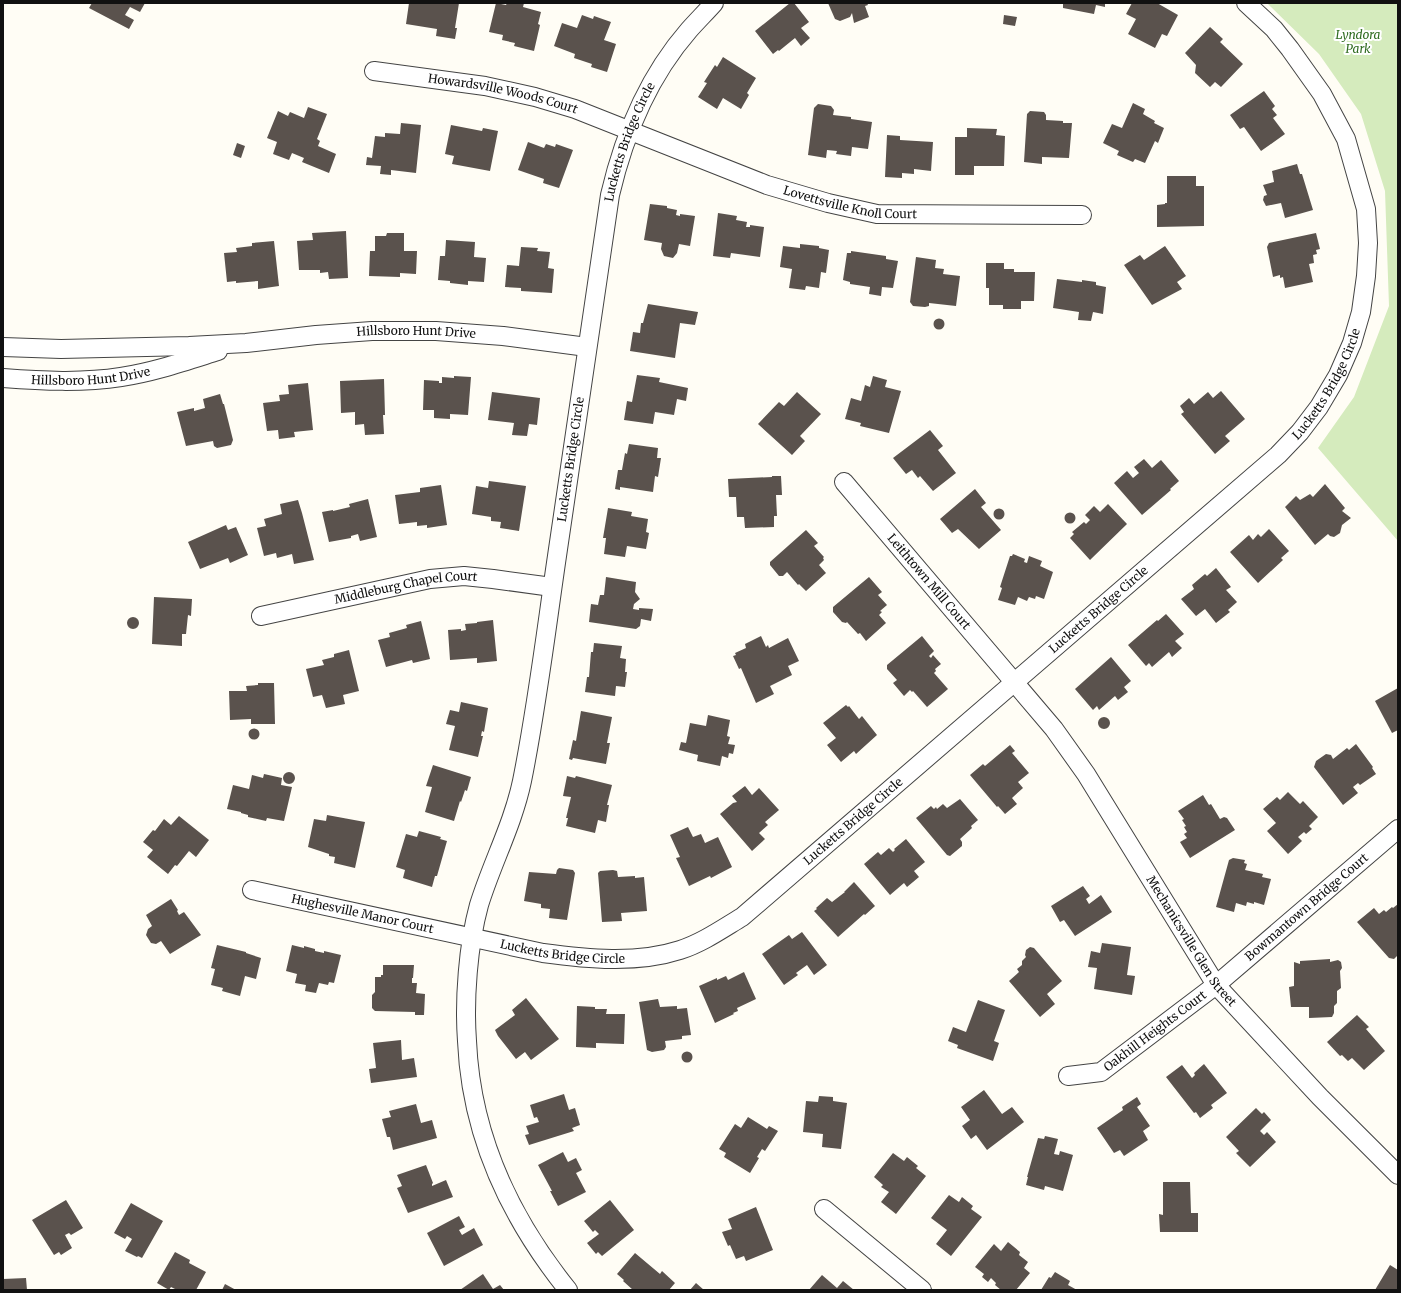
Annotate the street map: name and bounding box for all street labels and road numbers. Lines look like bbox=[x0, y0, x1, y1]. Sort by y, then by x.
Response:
street label: Howardsville Woods Court bbox=[427, 70, 581, 117]
street label: Lucketts Bridge Circle bbox=[601, 79, 658, 202]
street label: Lovettsville Knoll Court bbox=[782, 182, 917, 221]
street label: Hillsboro Hunt Drive bbox=[356, 323, 476, 341]
street label: Lucketts Bridge Circle bbox=[1289, 327, 1363, 442]
street label: Hillsboro Hunt Drive bbox=[31, 363, 151, 388]
street label: Lucketts Bridge Circle bbox=[554, 396, 587, 523]
street label: Leithtown Mill Court bbox=[884, 531, 974, 633]
street label: Lucketts Bridge Circle bbox=[1046, 563, 1151, 656]
street label: Middleburg Chapel Court bbox=[333, 568, 478, 607]
street label: Lucketts Bridge Circle bbox=[800, 774, 905, 868]
street label: Bowmantown Bridge Court bbox=[1242, 850, 1371, 964]
street label: Mechanicsville Glen Street bbox=[1143, 873, 1240, 1009]
street label: Hughesville Manor Court bbox=[290, 891, 435, 936]
street label: Lucketts Bridge Circle bbox=[499, 936, 625, 966]
street label: Oakhill Heights Court bbox=[1100, 987, 1209, 1074]

